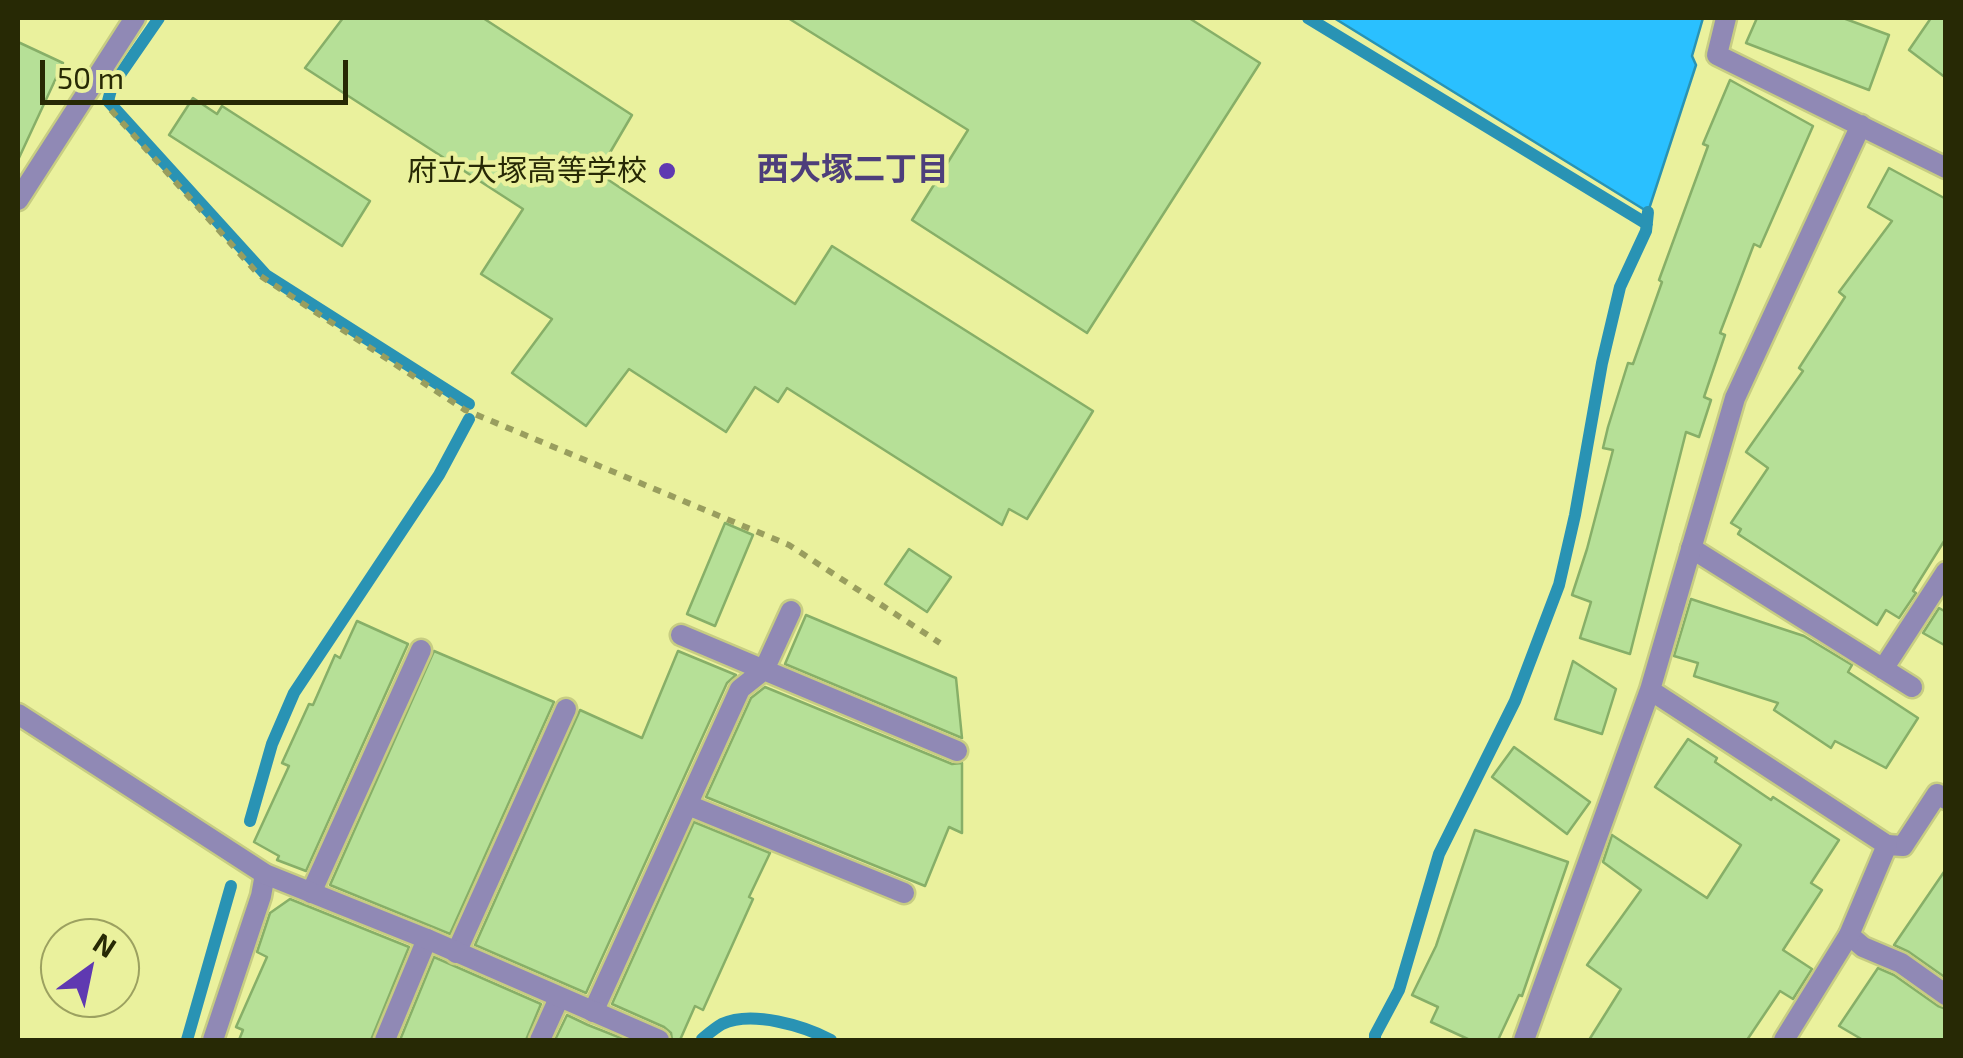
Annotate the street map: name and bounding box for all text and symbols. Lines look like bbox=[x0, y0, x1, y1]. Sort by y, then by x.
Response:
scale bar bbox=[45, 40, 352, 102]
text: 50 m bbox=[57, 59, 124, 95]
district label: 西大塚二丁目 bbox=[757, 150, 949, 188]
place label: 府立大塚高等学校 bbox=[407, 153, 647, 189]
marker: 府立大塚高等学校 bbox=[656, 160, 678, 182]
north arrow bbox=[40, 918, 140, 1018]
text: N bbox=[88, 925, 123, 964]

